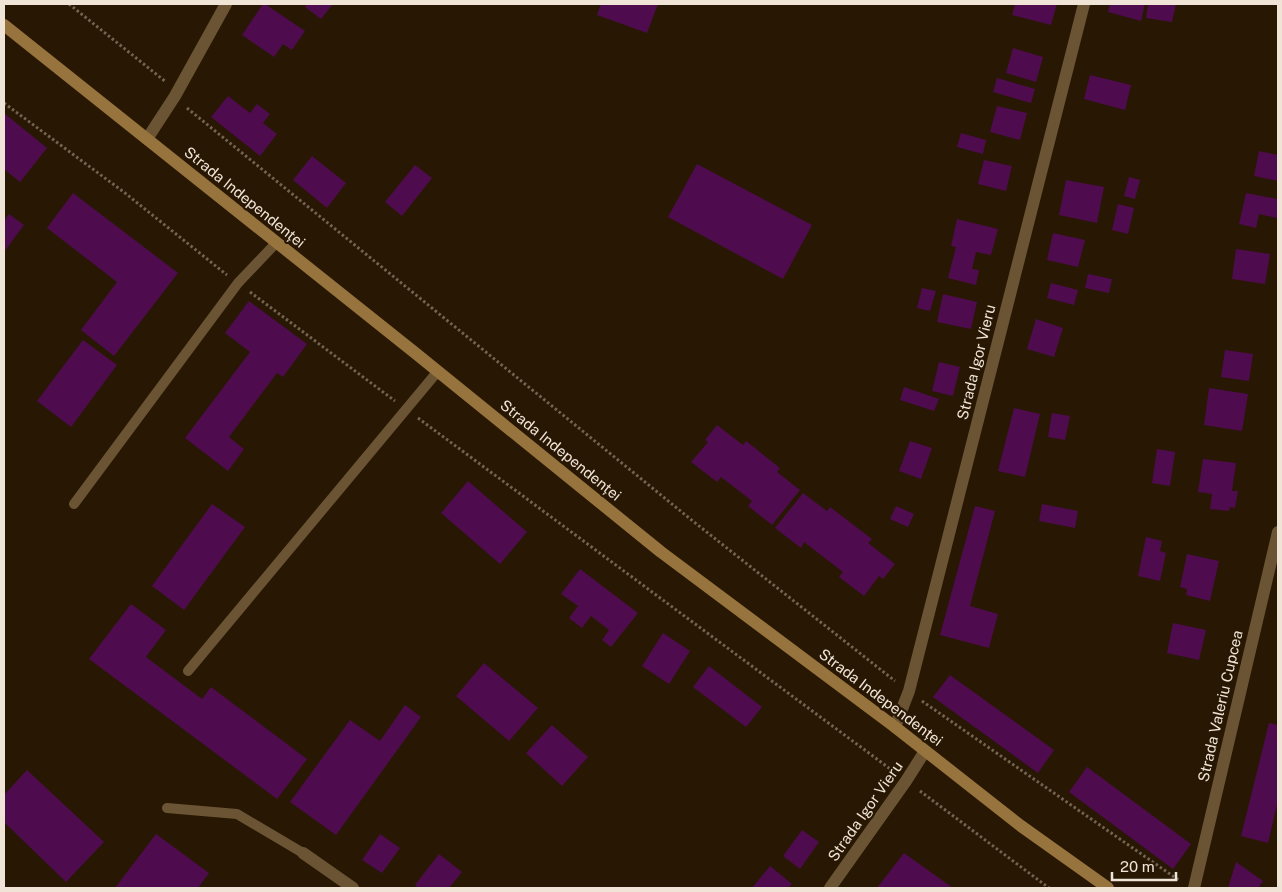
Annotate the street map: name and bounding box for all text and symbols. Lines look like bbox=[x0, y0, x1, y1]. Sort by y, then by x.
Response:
street label: Strada Independenței bbox=[181, 143, 309, 251]
street label: Strada Igor Vieru bbox=[953, 303, 999, 421]
street label: Strada Independenței bbox=[497, 396, 625, 504]
street label: Strada Valeriu Cupcea bbox=[1194, 628, 1246, 784]
street label: Strada Independenței bbox=[816, 645, 946, 749]
street label: Strada Igor Vieru bbox=[824, 758, 906, 864]
scale bar bbox=[1112, 850, 1176, 882]
text: 20 m bbox=[1120, 858, 1155, 875]

